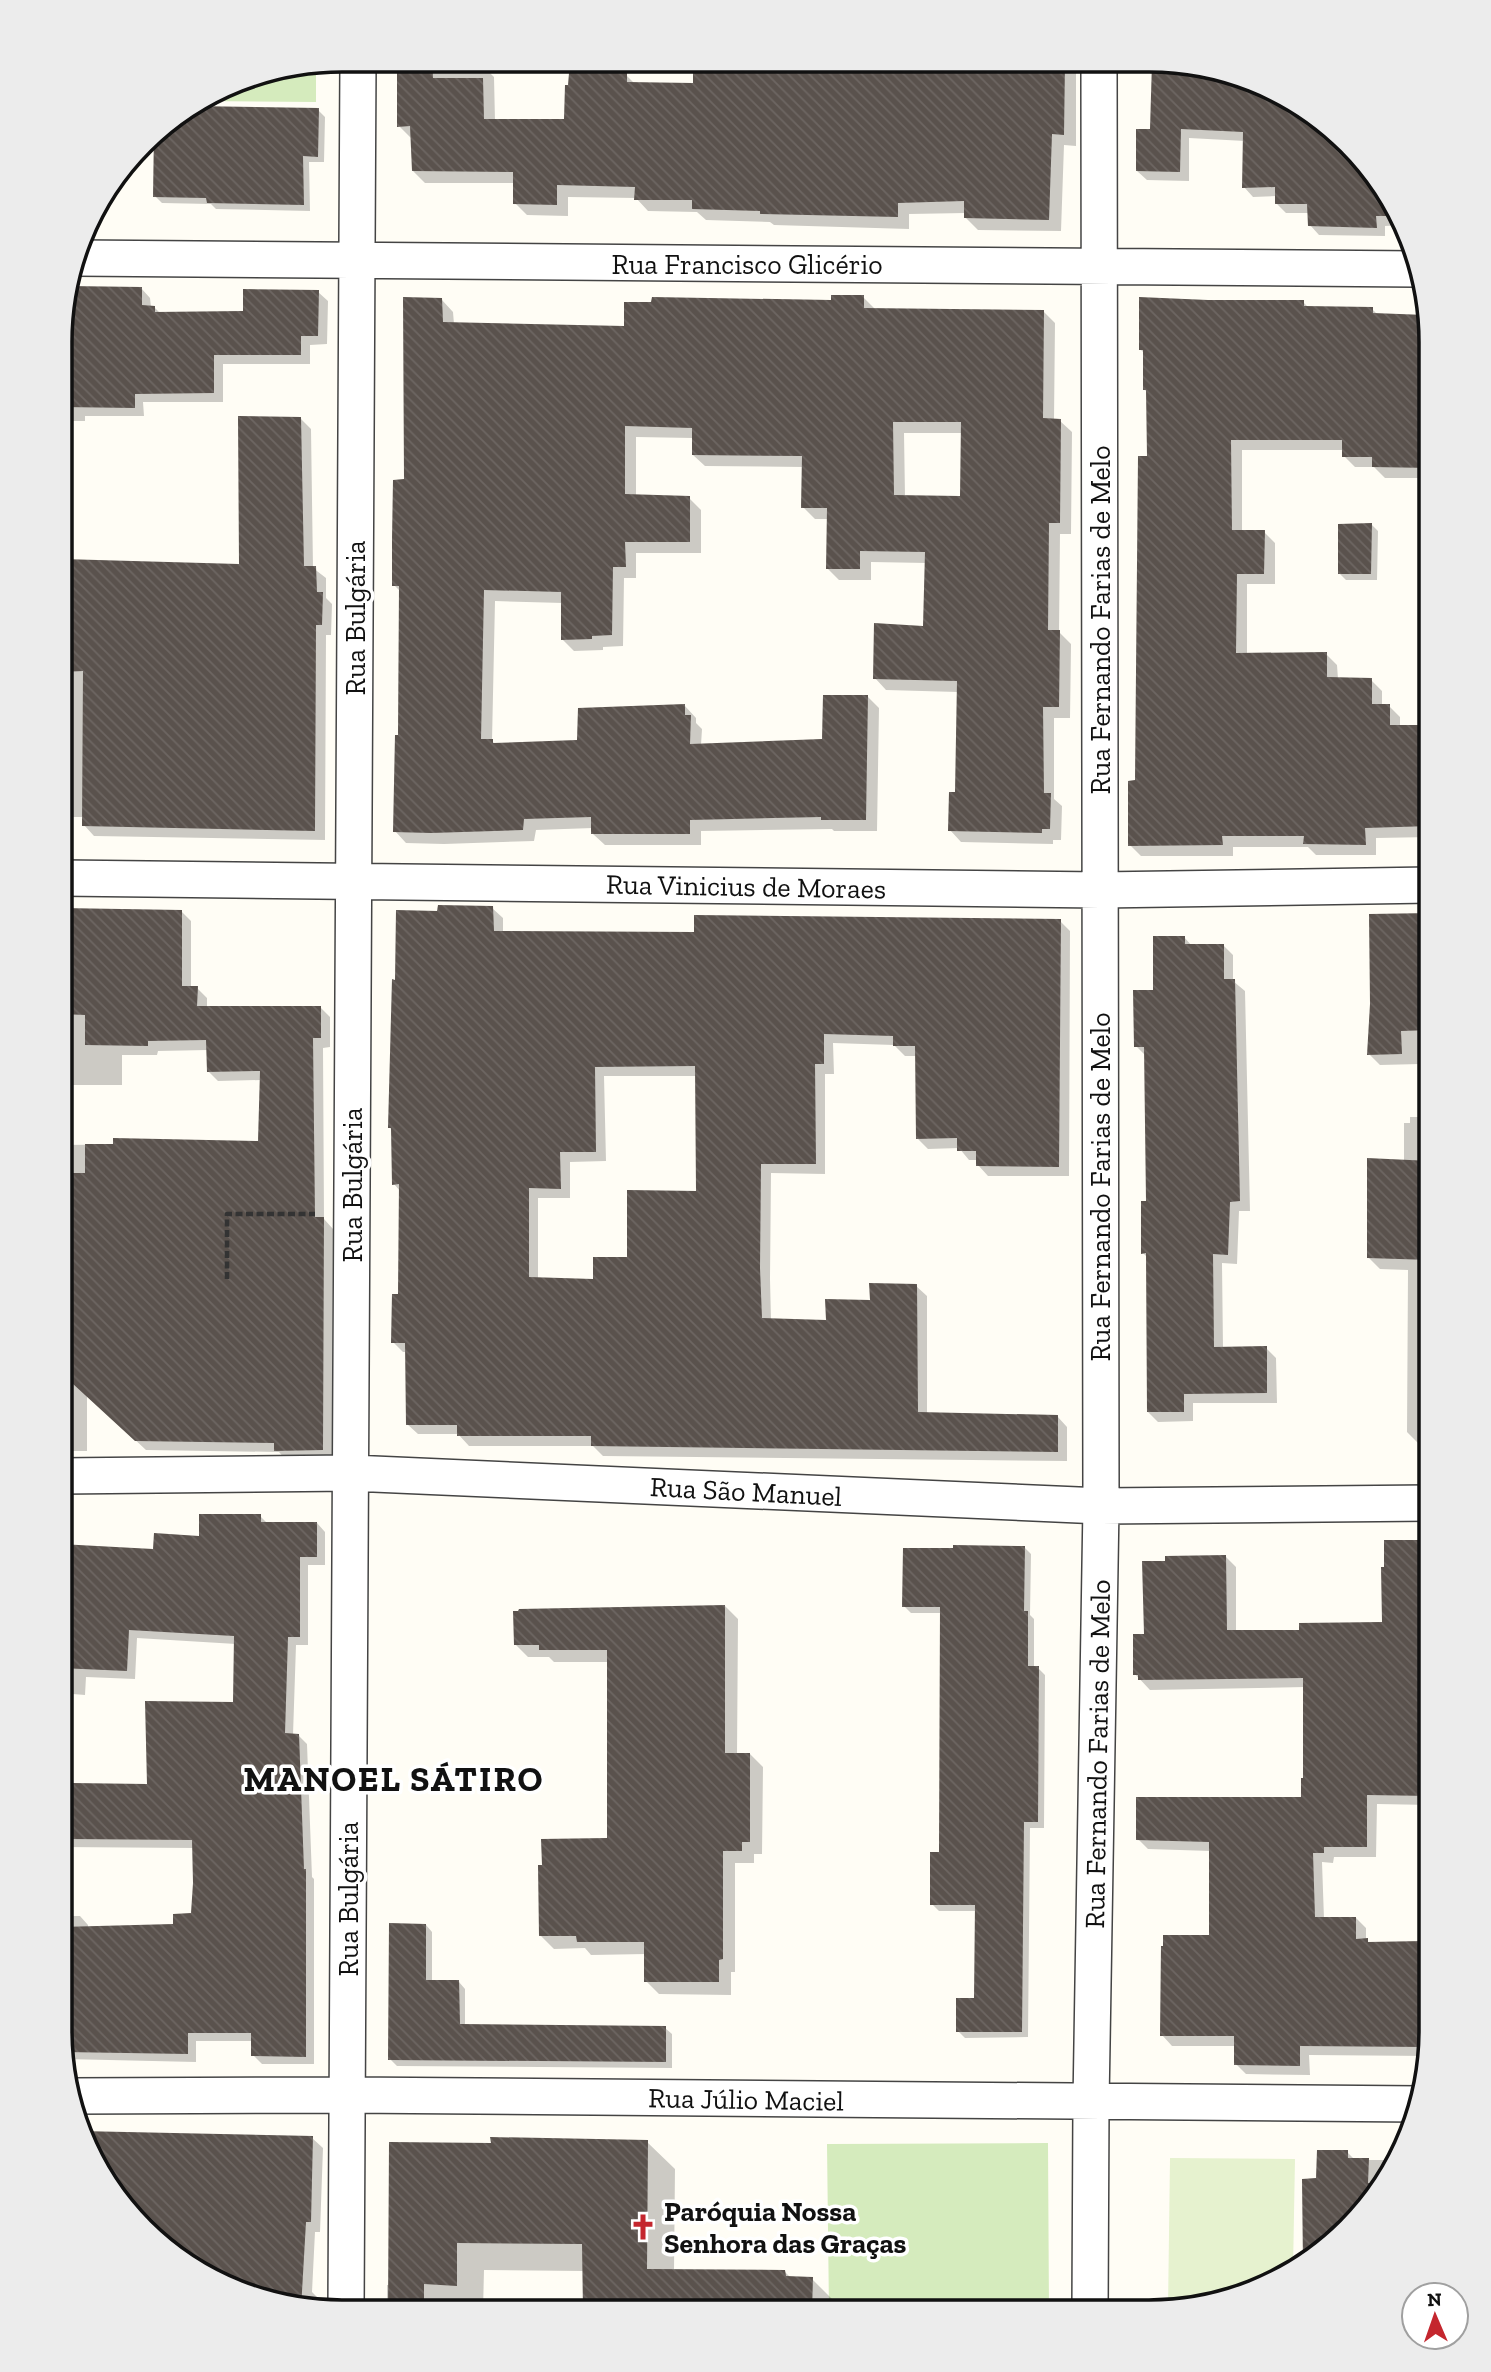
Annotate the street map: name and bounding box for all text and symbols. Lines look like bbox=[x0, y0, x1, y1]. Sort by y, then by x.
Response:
street label: Rua Francisco Glicério bbox=[611, 248, 883, 281]
street label: Rua Fernando Farias de Melo bbox=[1084, 446, 1117, 795]
street label: Rua Bulgária bbox=[339, 540, 372, 695]
street label: Rua Vinicius de Moraes bbox=[606, 868, 886, 905]
street label: Rua Fernando Farias de Melo bbox=[1084, 1013, 1117, 1362]
street label: Rua Bulgária bbox=[336, 1107, 369, 1262]
street label: Rua São Manuel bbox=[649, 1470, 843, 1513]
street label: Rua Fernando Farias de Melo bbox=[1078, 1579, 1117, 1929]
district label: MANOEL SÁTIRO bbox=[244, 1758, 544, 1800]
street label: Rua Bulgária bbox=[332, 1821, 365, 1976]
street label: Rua Júlio Maciel bbox=[648, 2081, 844, 2118]
place label: Paróquia Nossa Senhora das Graças bbox=[664, 2195, 907, 2260]
church icon: Paróquia Nossa Senhora das Graças bbox=[628, 2212, 658, 2242]
north arrow bbox=[1400, 2281, 1470, 2351]
text: N bbox=[1427, 2288, 1442, 2311]

